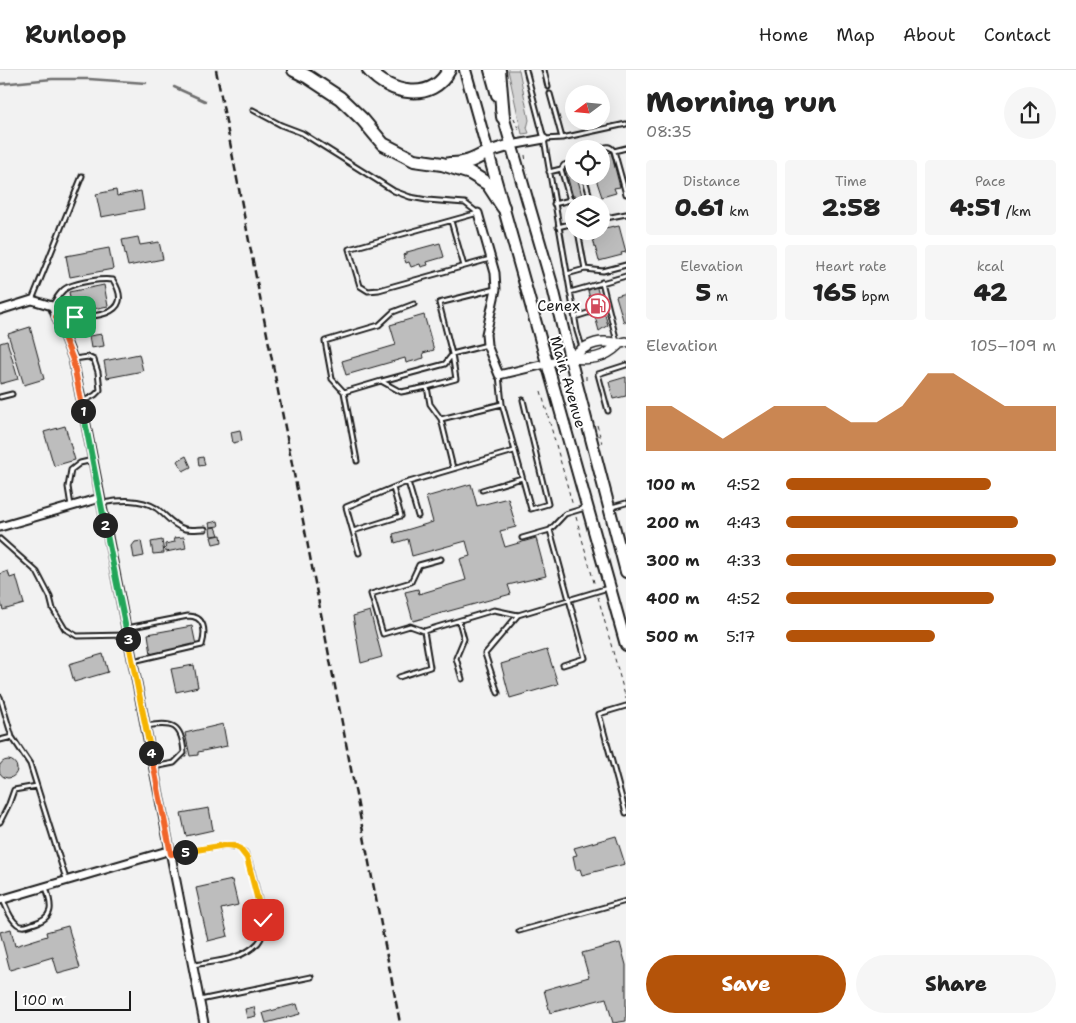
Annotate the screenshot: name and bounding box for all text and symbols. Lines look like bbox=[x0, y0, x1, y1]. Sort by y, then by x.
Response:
text: Runloop bbox=[25, 19, 126, 51]
text: Home bbox=[759, 23, 808, 47]
text: Map bbox=[836, 23, 875, 47]
text: About bbox=[903, 23, 956, 47]
text: Contact bbox=[984, 23, 1051, 47]
text: Morning run bbox=[646, 83, 836, 121]
north arrow bbox=[565, 85, 610, 130]
map controls bbox=[565, 85, 610, 240]
button: share bbox=[1004, 87, 1056, 139]
text: 08:35 bbox=[646, 121, 692, 142]
button: locate bbox=[565, 140, 610, 185]
text: Distance bbox=[683, 172, 740, 190]
text: Time bbox=[835, 172, 867, 190]
text: Pace bbox=[975, 172, 1006, 190]
text: 0.61 bbox=[674, 190, 725, 224]
text: 2:58 bbox=[821, 190, 881, 224]
text: 4:51 bbox=[950, 190, 1001, 224]
button: layers bbox=[565, 195, 610, 240]
text: km bbox=[725, 202, 749, 220]
text: /km bbox=[1001, 202, 1031, 220]
text: Elevation bbox=[680, 257, 743, 275]
text: Heart rate bbox=[815, 257, 887, 275]
text: kcal bbox=[977, 257, 1004, 275]
text: 5 bbox=[695, 275, 711, 309]
text: 165 bbox=[812, 275, 857, 309]
text: 42 bbox=[973, 275, 1007, 309]
text: m bbox=[711, 287, 728, 305]
text: bpm bbox=[857, 287, 890, 305]
fuel station icon: Cenex bbox=[585, 293, 611, 319]
pin bbox=[54, 296, 96, 338]
place label: Cenex bbox=[537, 296, 580, 316]
icon: arrive bbox=[61, 303, 89, 331]
street label: Main Avenue bbox=[545, 334, 591, 430]
text: Elevation bbox=[646, 335, 718, 356]
text: 105–109 m bbox=[970, 335, 1056, 356]
pin: 1 bbox=[70, 398, 96, 424]
text: 1 bbox=[80, 402, 87, 420]
text: 100 m bbox=[646, 474, 695, 495]
text: 4:52 bbox=[726, 474, 761, 495]
pin: 2 bbox=[92, 512, 118, 538]
text: 200 m bbox=[646, 512, 699, 533]
text: 4:43 bbox=[726, 512, 761, 533]
text: 2 bbox=[101, 516, 110, 534]
text: 300 m bbox=[646, 550, 700, 571]
text: 4:33 bbox=[726, 550, 762, 571]
text: 400 m bbox=[646, 588, 700, 609]
text: 4:52 bbox=[726, 588, 761, 609]
pin: 3 bbox=[116, 626, 140, 652]
text: 500 m bbox=[646, 626, 698, 647]
text: 5:17 bbox=[726, 626, 756, 647]
text: 3 bbox=[124, 630, 133, 648]
pin: 4 bbox=[138, 740, 164, 766]
text: 4 bbox=[147, 744, 156, 762]
pin: 5 bbox=[172, 840, 198, 864]
text: 5 bbox=[181, 843, 190, 861]
pin bbox=[242, 899, 284, 941]
icon: check bbox=[249, 906, 277, 934]
button: Save bbox=[646, 955, 846, 1013]
button: Share bbox=[856, 955, 1056, 1013]
scale bar bbox=[15, 988, 131, 1011]
text: 100 m bbox=[22, 991, 64, 1009]

